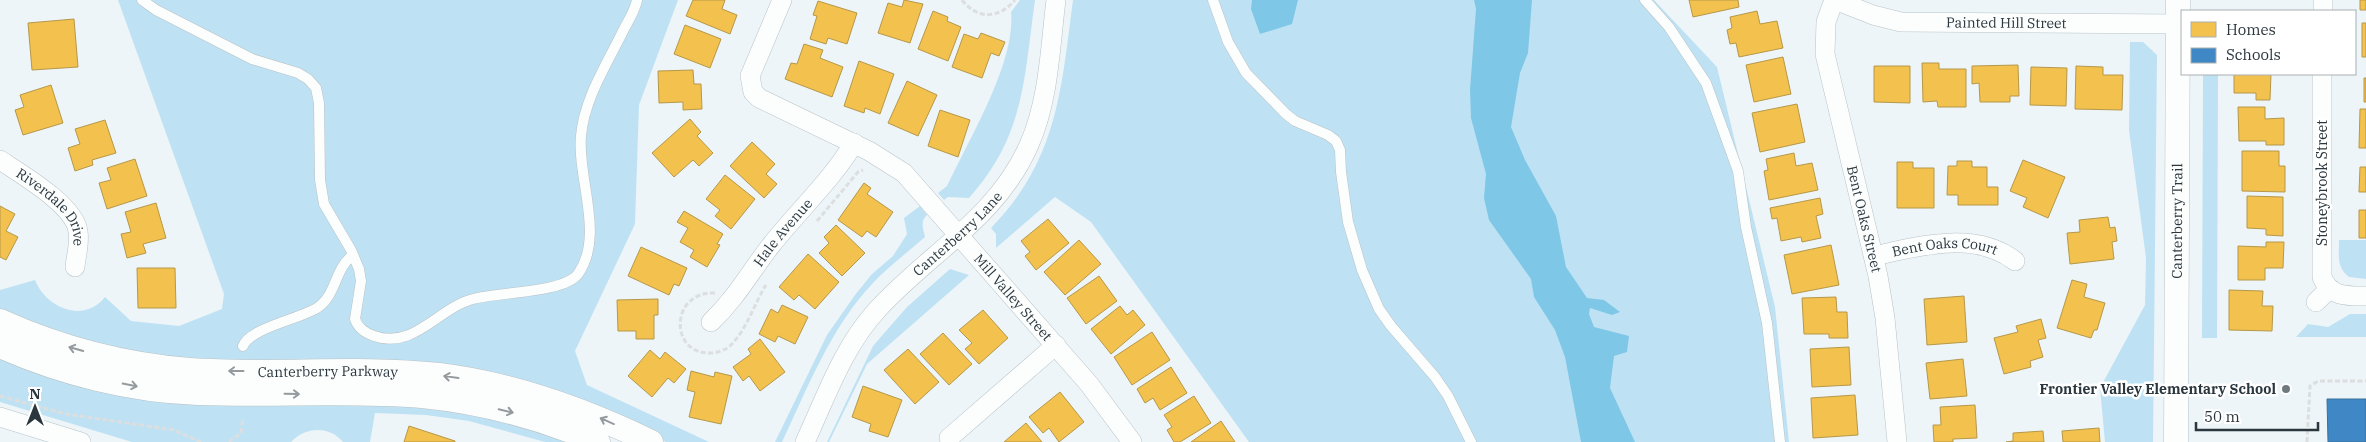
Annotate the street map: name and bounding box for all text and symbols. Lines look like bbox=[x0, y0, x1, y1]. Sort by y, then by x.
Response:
legend bbox=[2181, 10, 2356, 75]
street label: Painted Hill Street bbox=[1946, 13, 2067, 32]
text: Homes bbox=[2226, 20, 2276, 39]
text: Schools bbox=[2226, 45, 2281, 64]
street label: Stoneybrook Street bbox=[2313, 120, 2331, 246]
street label: Canterberry Trail bbox=[2168, 163, 2186, 279]
street label: Riverdale Drive bbox=[13, 164, 88, 247]
street label: Bent Oaks Street bbox=[1843, 164, 1886, 274]
street label: Canterberry Lane bbox=[909, 188, 1006, 280]
street label: Hale Avenue bbox=[749, 195, 816, 270]
street label: Bent Oaks Court bbox=[1890, 234, 2001, 261]
street label: Mill Valley Street bbox=[970, 250, 1056, 345]
one-way arrow bbox=[68, 343, 84, 353]
street label: Canterberry Parkway bbox=[258, 362, 399, 381]
one-way arrow bbox=[228, 366, 244, 376]
one-way arrow bbox=[443, 372, 459, 382]
place label: Frontier Valley Elementary School bbox=[2039, 380, 2276, 398]
one-way arrow bbox=[122, 381, 138, 390]
north arrow bbox=[10, 382, 60, 432]
marker: Frontier Valley Elementary School bbox=[2280, 383, 2292, 395]
text: N bbox=[29, 385, 41, 403]
one-way arrow bbox=[284, 389, 300, 399]
scale bar bbox=[2196, 400, 2318, 432]
one-way arrow bbox=[497, 406, 513, 416]
text: 50 m bbox=[2204, 407, 2240, 426]
one-way arrow bbox=[600, 416, 615, 425]

